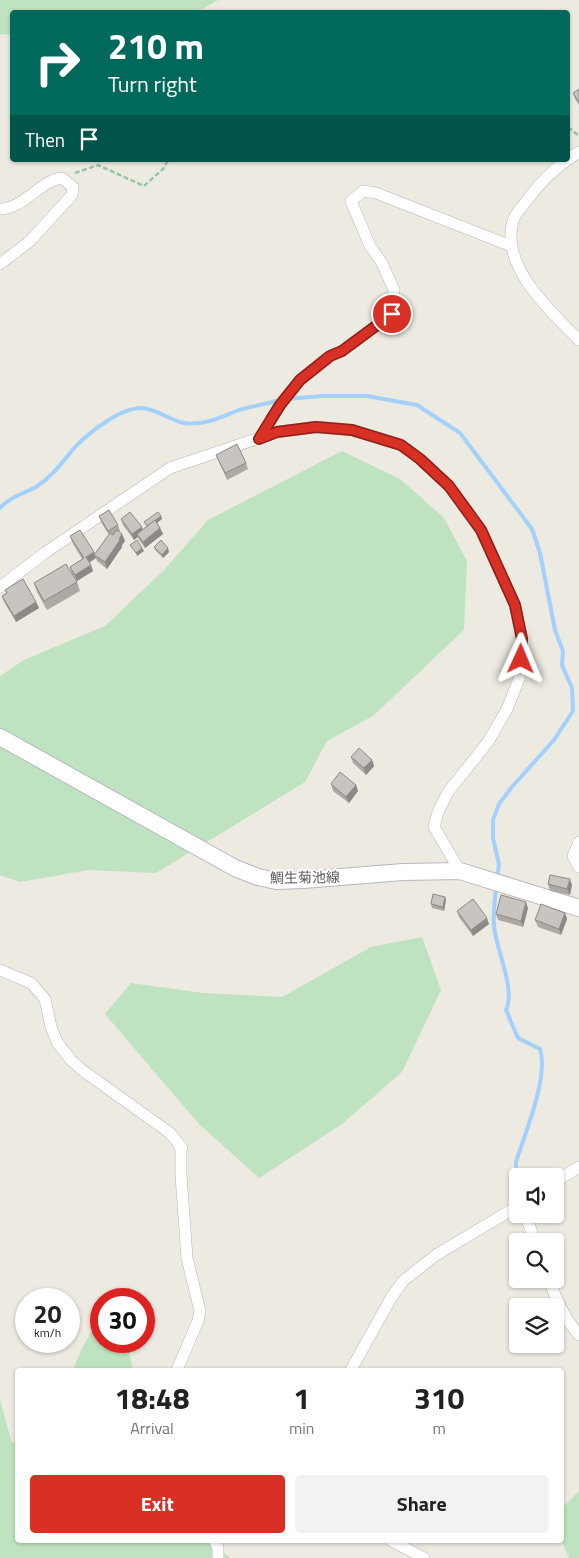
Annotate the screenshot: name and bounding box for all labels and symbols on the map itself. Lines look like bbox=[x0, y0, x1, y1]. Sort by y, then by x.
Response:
pin bbox=[371, 293, 413, 335]
position arrow bbox=[494, 632, 546, 684]
street label: 鯛生菊池線 bbox=[270, 866, 340, 888]
speed limit sign: 30 bbox=[90, 1288, 155, 1353]

